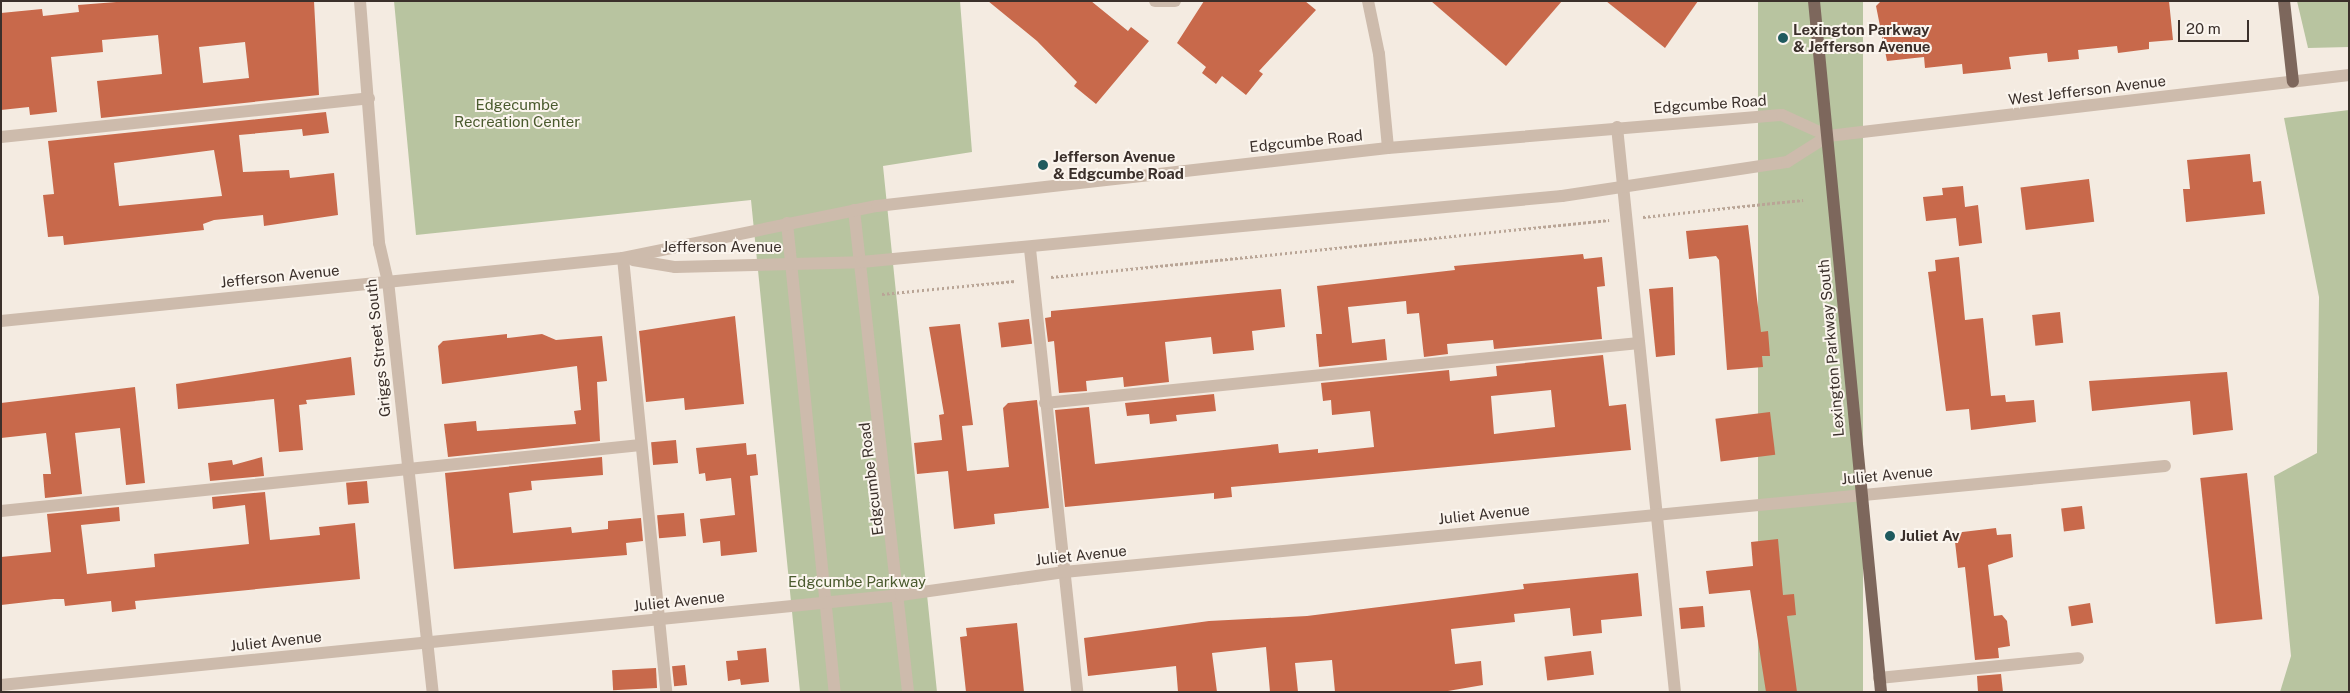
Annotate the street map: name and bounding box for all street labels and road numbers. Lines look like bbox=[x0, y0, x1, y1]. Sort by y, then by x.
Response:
street label: West Jefferson Avenue bbox=[2007, 71, 2167, 109]
street label: Edgcumbe Road bbox=[1653, 91, 1767, 117]
street label: Edgcumbe Road bbox=[1249, 126, 1363, 156]
street label: Jefferson Avenue bbox=[662, 238, 782, 256]
street label: Lexington Parkway South bbox=[1814, 258, 1848, 438]
street label: Jefferson Avenue bbox=[220, 261, 340, 291]
street label: Griggs Street South bbox=[362, 278, 394, 418]
street label: Edgcumbe Road bbox=[855, 421, 887, 537]
street label: Juliet Avenue bbox=[1840, 462, 1934, 488]
street label: Juliet Avenue bbox=[1437, 500, 1531, 528]
street label: Juliet Avenue bbox=[1034, 541, 1128, 569]
street label: Juliet Avenue bbox=[632, 587, 726, 615]
street label: Juliet Avenue bbox=[229, 627, 323, 655]

